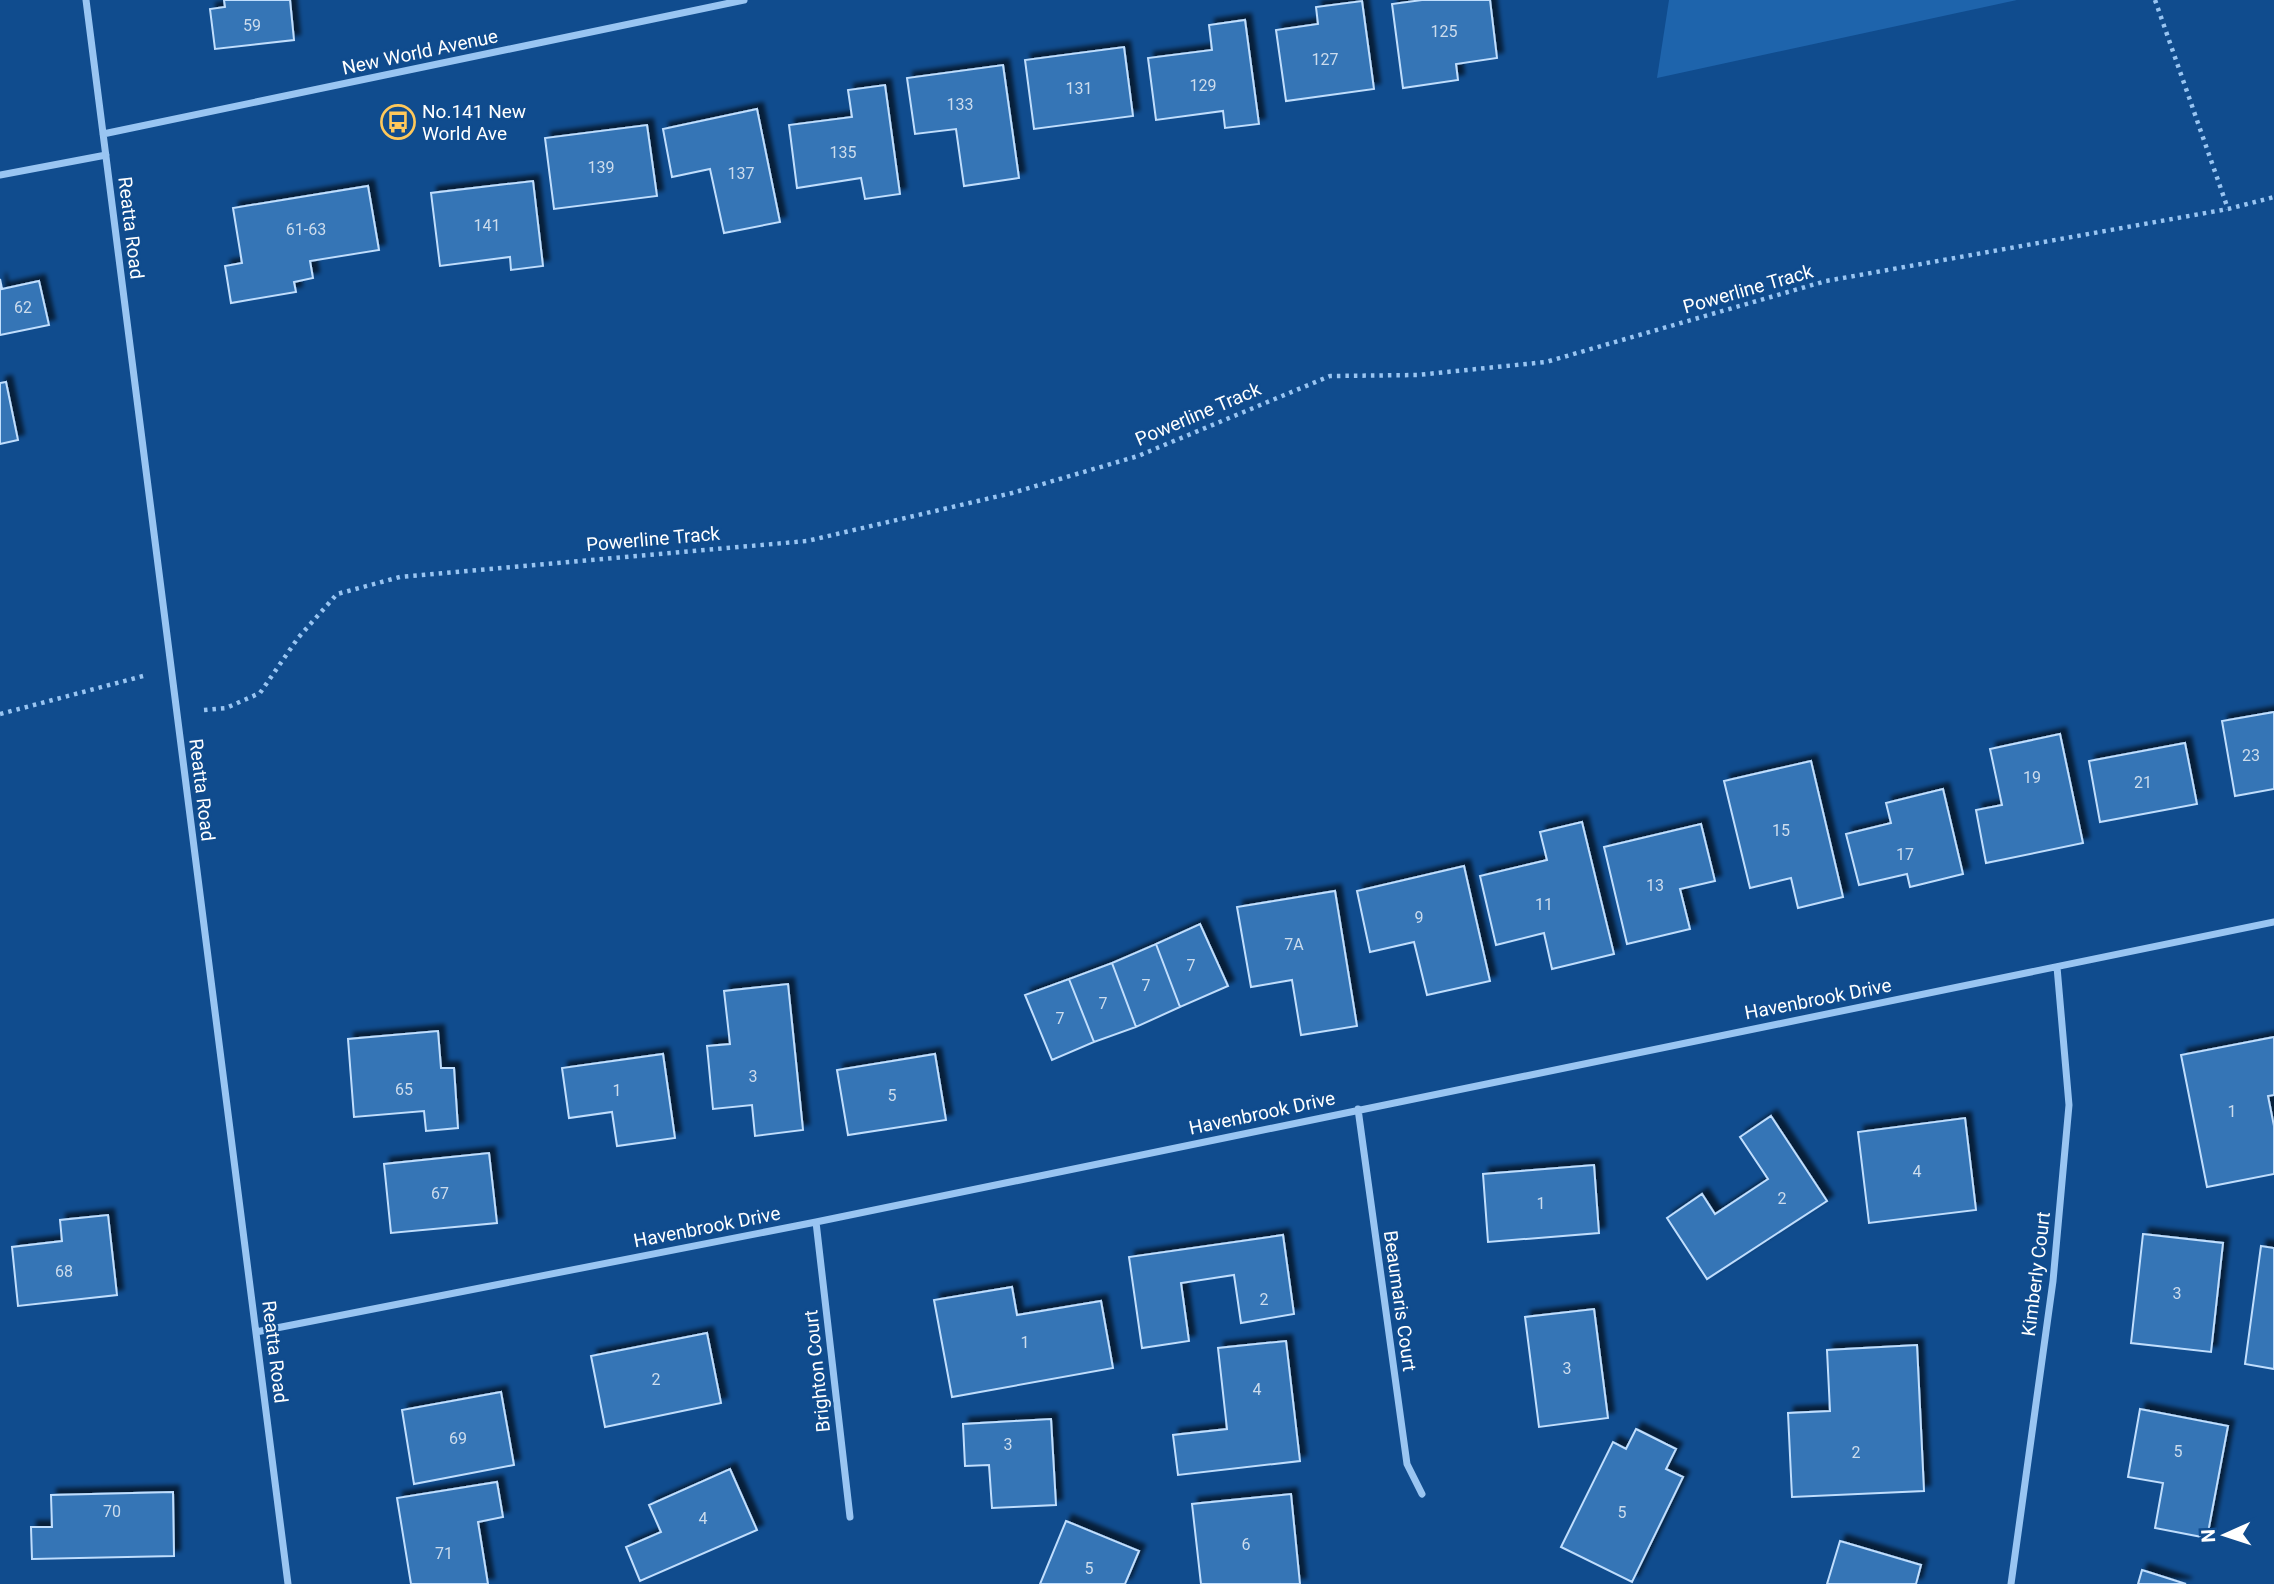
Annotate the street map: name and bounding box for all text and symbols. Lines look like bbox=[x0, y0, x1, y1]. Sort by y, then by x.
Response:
house number: 59 bbox=[243, 16, 261, 35]
house number: 125 bbox=[1431, 22, 1457, 41]
street label: New World Avenue bbox=[340, 24, 500, 80]
house number: 127 bbox=[1312, 50, 1338, 69]
house number: 129 bbox=[1190, 76, 1216, 95]
house number: 131 bbox=[1066, 79, 1092, 98]
house number: 133 bbox=[947, 95, 973, 114]
place label: No.141 New World Ave bbox=[422, 100, 526, 145]
bus stop icon: No.141 New World Ave bbox=[379, 103, 417, 141]
house number: 135 bbox=[830, 143, 856, 162]
house number: 139 bbox=[588, 158, 614, 177]
house number: 137 bbox=[728, 164, 754, 183]
street label: Reatta Road bbox=[113, 175, 149, 281]
house number: 141 bbox=[474, 216, 500, 235]
house number: 61-63 bbox=[286, 220, 326, 239]
street label: Powerline Track bbox=[1680, 259, 1816, 319]
house number: 62 bbox=[14, 298, 32, 317]
street label: Powerline Track bbox=[1132, 377, 1265, 451]
street label: Powerline Track bbox=[585, 522, 721, 556]
street label: Reatta Road bbox=[184, 737, 220, 843]
house number: 23 bbox=[2242, 746, 2260, 765]
house number: 19 bbox=[2023, 768, 2041, 787]
house number: 21 bbox=[2134, 773, 2152, 792]
house number: 15 bbox=[1772, 821, 1790, 840]
house number: 17 bbox=[1896, 845, 1914, 864]
house number: 13 bbox=[1646, 876, 1664, 895]
house number: 11 bbox=[1535, 895, 1553, 914]
house number: 9 bbox=[1415, 908, 1424, 927]
house number: 7A bbox=[1284, 935, 1304, 954]
house number: 7 bbox=[1187, 956, 1196, 975]
street label: Havenbrook Drive bbox=[1743, 973, 1893, 1025]
house number: 7 bbox=[1142, 976, 1151, 995]
house number: 7 bbox=[1099, 994, 1108, 1013]
house number: 7 bbox=[1056, 1009, 1065, 1028]
house number: 3 bbox=[749, 1067, 758, 1086]
house number: 65 bbox=[395, 1080, 413, 1099]
house number: 1 bbox=[613, 1081, 622, 1100]
house number: 5 bbox=[888, 1086, 897, 1105]
street label: Havenbrook Drive bbox=[1187, 1086, 1337, 1140]
house number: 1 bbox=[2228, 1102, 2237, 1121]
house number: 4 bbox=[1913, 1162, 1922, 1181]
house number: 67 bbox=[431, 1184, 449, 1203]
house number: 2 bbox=[1778, 1189, 1787, 1208]
house number: 1 bbox=[1537, 1194, 1546, 1213]
street label: Havenbrook Drive bbox=[632, 1201, 782, 1253]
street label: Kimberly Court bbox=[2017, 1210, 2055, 1338]
street label: Beaumaris Court bbox=[1379, 1229, 1421, 1373]
house number: 68 bbox=[55, 1262, 73, 1281]
house number: 3 bbox=[2173, 1284, 2182, 1303]
house number: 2 bbox=[1260, 1290, 1269, 1309]
street label: Reatta Road bbox=[257, 1299, 293, 1405]
street label: Brighton Court bbox=[799, 1309, 835, 1433]
house number: 1 bbox=[1021, 1333, 1030, 1352]
house number: 3 bbox=[1563, 1359, 1572, 1378]
house number: 2 bbox=[652, 1370, 661, 1389]
house number: 4 bbox=[1253, 1380, 1262, 1399]
house number: 69 bbox=[449, 1429, 467, 1448]
house number: 3 bbox=[1004, 1435, 1013, 1454]
house number: 5 bbox=[2174, 1442, 2183, 1461]
house number: 2 bbox=[1852, 1443, 1861, 1462]
north arrow bbox=[2190, 1500, 2260, 1570]
house number: 70 bbox=[103, 1502, 121, 1521]
house number: 5 bbox=[1618, 1503, 1627, 1522]
house number: 4 bbox=[699, 1509, 708, 1528]
text: N bbox=[2197, 1529, 2220, 1543]
house number: 6 bbox=[1242, 1535, 1251, 1554]
house number: 71 bbox=[435, 1544, 453, 1563]
house number: 5 bbox=[1085, 1559, 1094, 1578]

